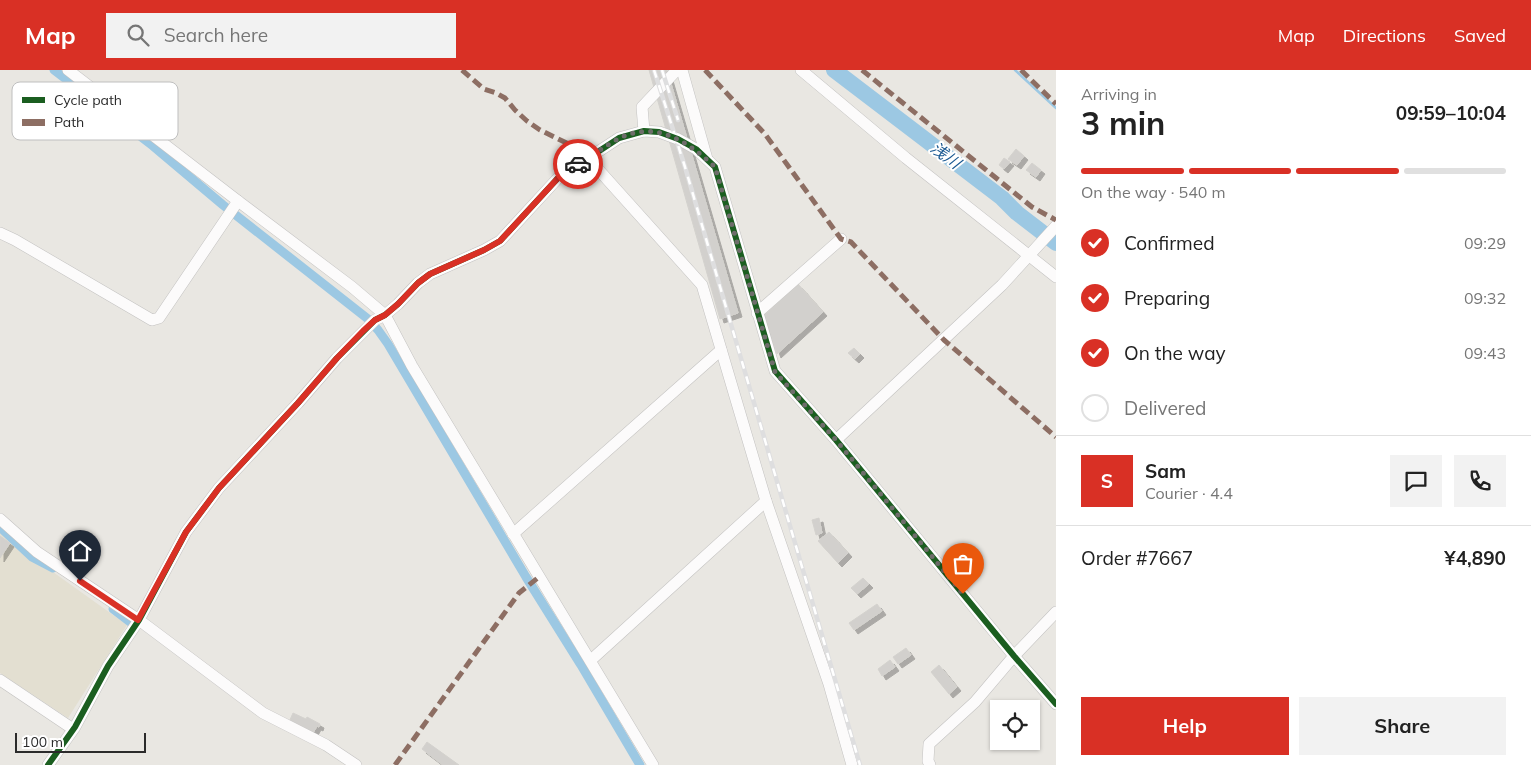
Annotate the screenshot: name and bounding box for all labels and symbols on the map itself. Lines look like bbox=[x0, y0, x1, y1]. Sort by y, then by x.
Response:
legend bbox=[12, 82, 178, 140]
text: Cycle path bbox=[54, 91, 122, 109]
text: Path bbox=[54, 113, 84, 131]
water label: 浅川 bbox=[927, 137, 966, 174]
courier bbox=[553, 139, 603, 189]
pin bbox=[59, 530, 101, 581]
pin bbox=[942, 543, 984, 594]
scale bar bbox=[15, 730, 146, 753]

